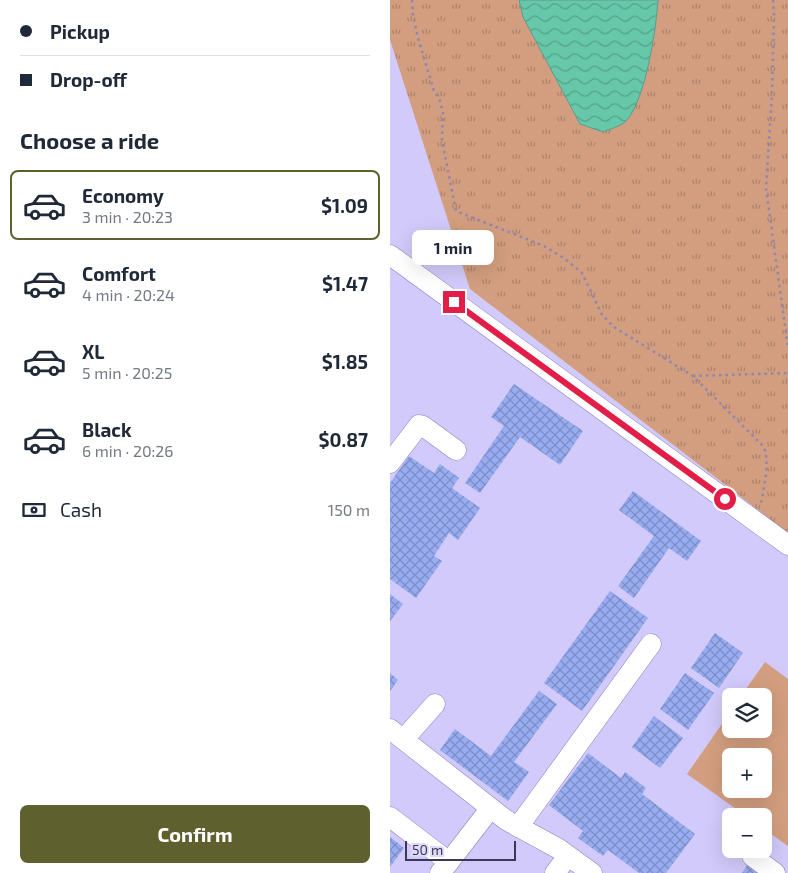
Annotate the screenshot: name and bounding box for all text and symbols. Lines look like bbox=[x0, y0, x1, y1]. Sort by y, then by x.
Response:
text: Pickup bbox=[50, 20, 110, 43]
text: Drop-off bbox=[50, 68, 127, 91]
text: Choose a ride bbox=[20, 127, 159, 153]
icon: car bbox=[22, 183, 67, 228]
text: Economy bbox=[82, 184, 164, 207]
text: $1.09 bbox=[321, 194, 368, 217]
text: 3 min · 20:23 bbox=[82, 207, 173, 226]
callout: 1 min bbox=[413, 230, 495, 264]
text: 1 min bbox=[434, 238, 472, 257]
icon: car bbox=[22, 261, 67, 306]
text: Comfort bbox=[82, 262, 156, 285]
text: $1.47 bbox=[322, 272, 368, 295]
text: 4 min · 20:24 bbox=[82, 285, 175, 304]
route end bbox=[443, 291, 465, 313]
icon: car bbox=[22, 339, 67, 384]
text: XL bbox=[82, 340, 104, 363]
text: $1.85 bbox=[322, 350, 368, 373]
text: 5 min · 20:25 bbox=[82, 363, 172, 382]
icon: car bbox=[22, 417, 67, 462]
text: Black bbox=[82, 418, 132, 441]
text: $0.87 bbox=[318, 428, 368, 451]
text: 6 min · 20:26 bbox=[82, 441, 173, 460]
route start bbox=[714, 488, 736, 510]
icon: cash bbox=[20, 496, 48, 524]
text: Cash bbox=[60, 498, 102, 521]
text: 150 m bbox=[328, 500, 370, 519]
map controls bbox=[722, 688, 772, 858]
button: layers bbox=[722, 688, 772, 738]
button: + bbox=[722, 748, 772, 798]
button: Confirm bbox=[20, 805, 370, 863]
button: − bbox=[722, 808, 772, 858]
scale bar bbox=[405, 838, 516, 861]
text: 50 m bbox=[412, 841, 443, 858]

